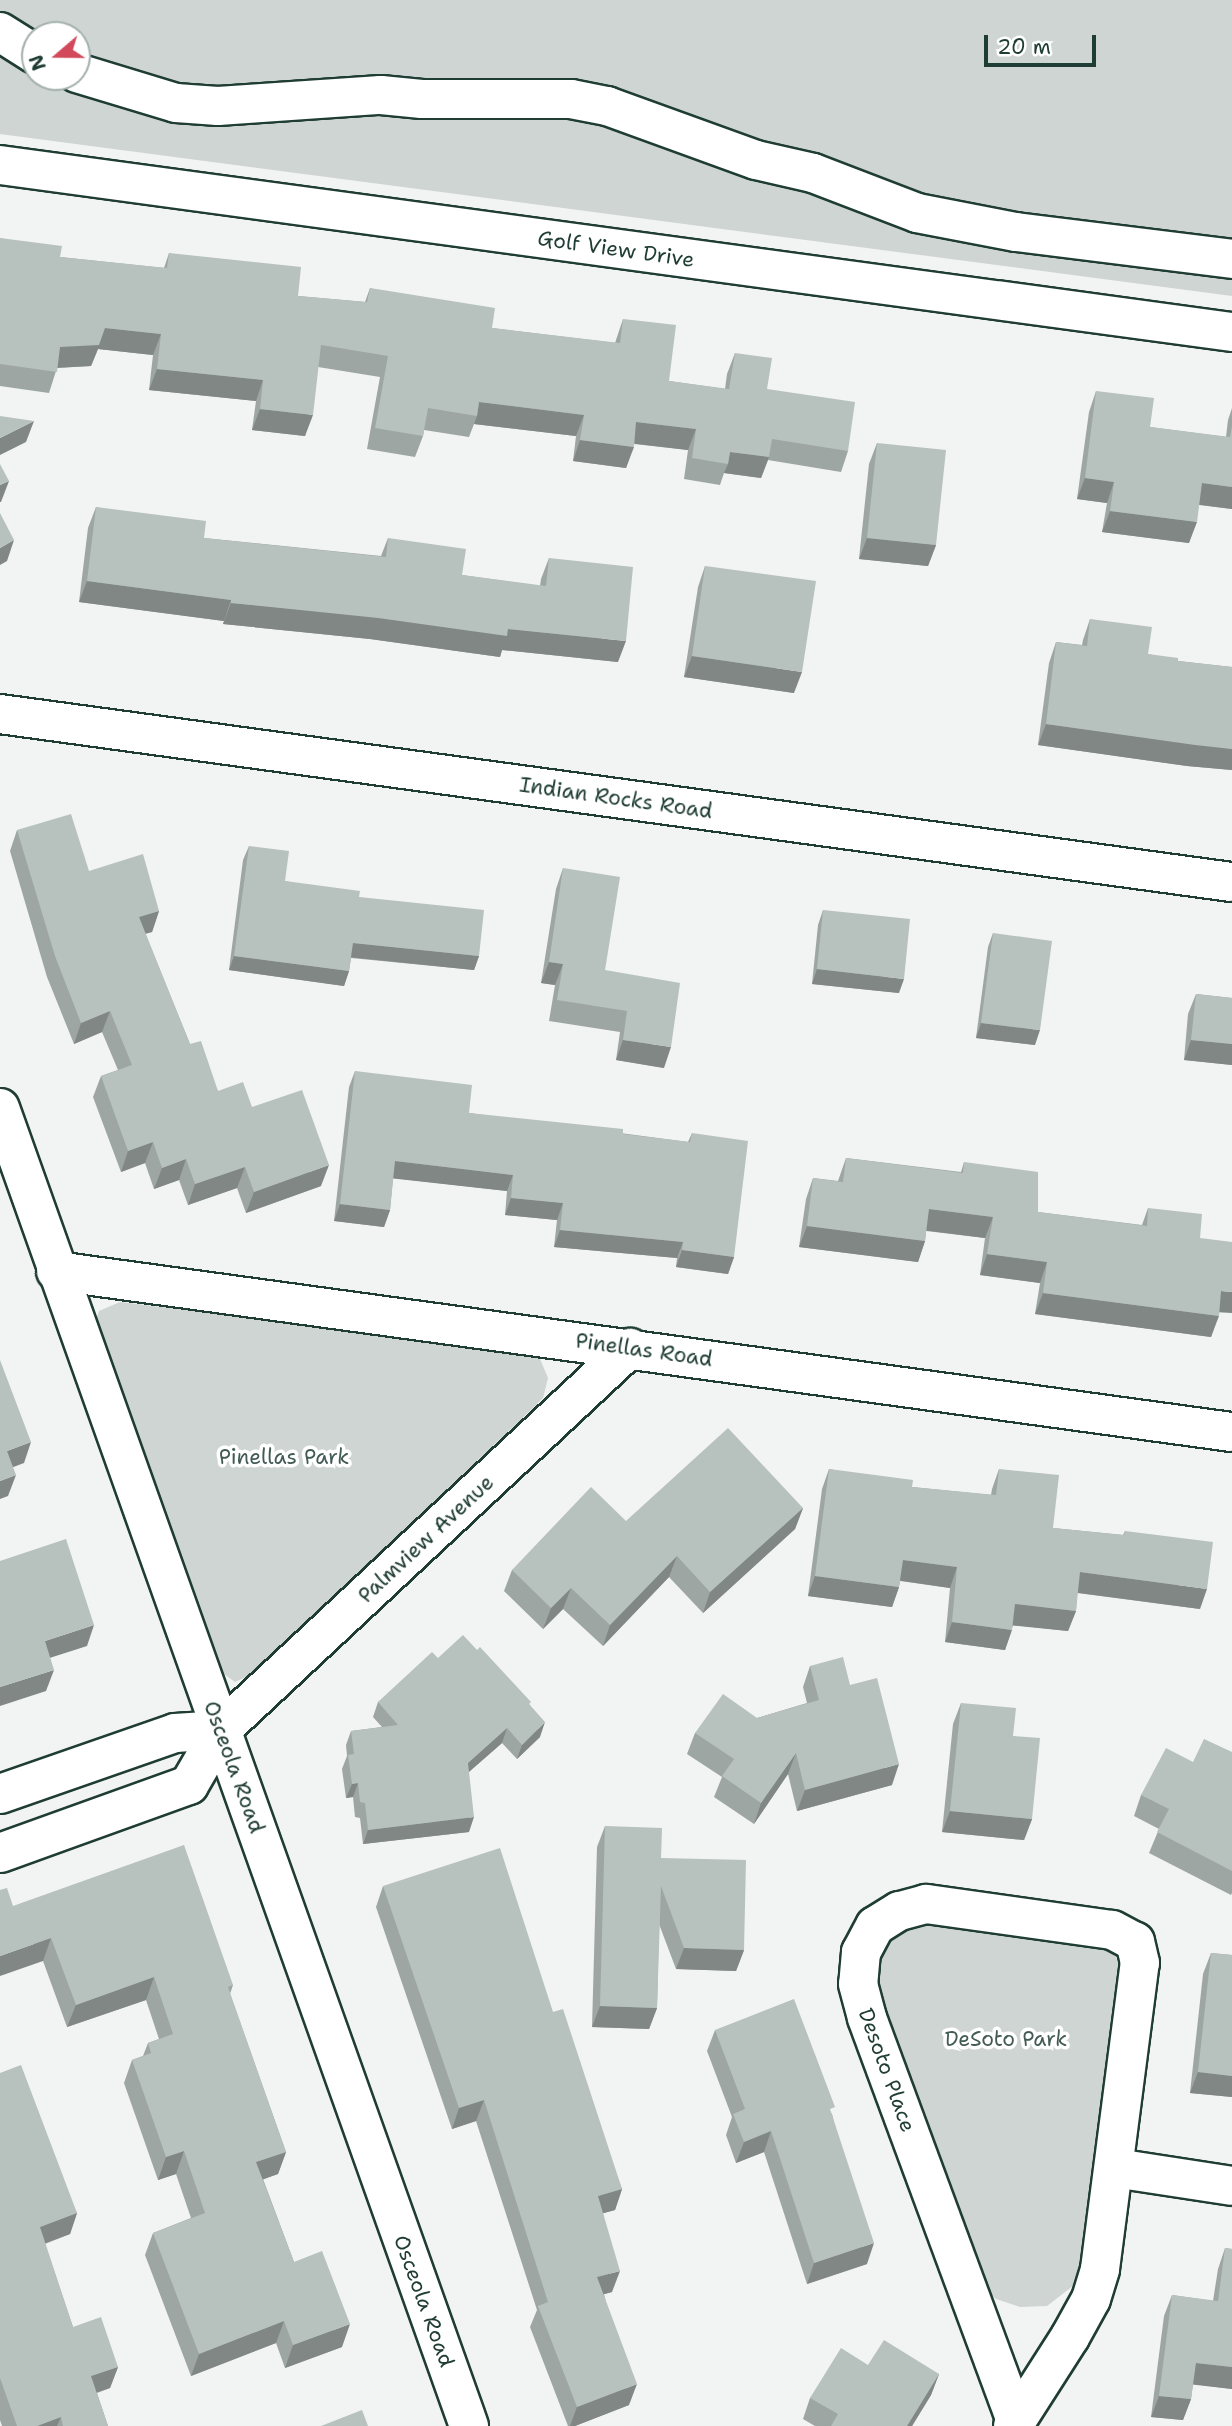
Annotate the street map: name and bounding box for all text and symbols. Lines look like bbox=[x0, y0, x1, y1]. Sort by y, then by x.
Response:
north arrow bbox=[21, 21, 91, 91]
scale bar bbox=[987, 21, 1099, 65]
text: 20 m bbox=[997, 33, 1051, 61]
text: N bbox=[23, 51, 52, 74]
street label: Golf View Drive bbox=[536, 226, 696, 272]
street label: Indian Rocks Road bbox=[518, 772, 714, 824]
street label: Pinellas Road bbox=[574, 1328, 714, 1372]
park label: Pinellas Park bbox=[219, 1444, 349, 1470]
street label: Palmview Avenue bbox=[353, 1470, 499, 1608]
street label: Osceola Road bbox=[198, 1698, 270, 1836]
street label: Desoto Place bbox=[853, 2005, 921, 2135]
park label: DeSoto Park bbox=[945, 2026, 1067, 2052]
street label: Osceola Road bbox=[388, 2232, 460, 2370]

